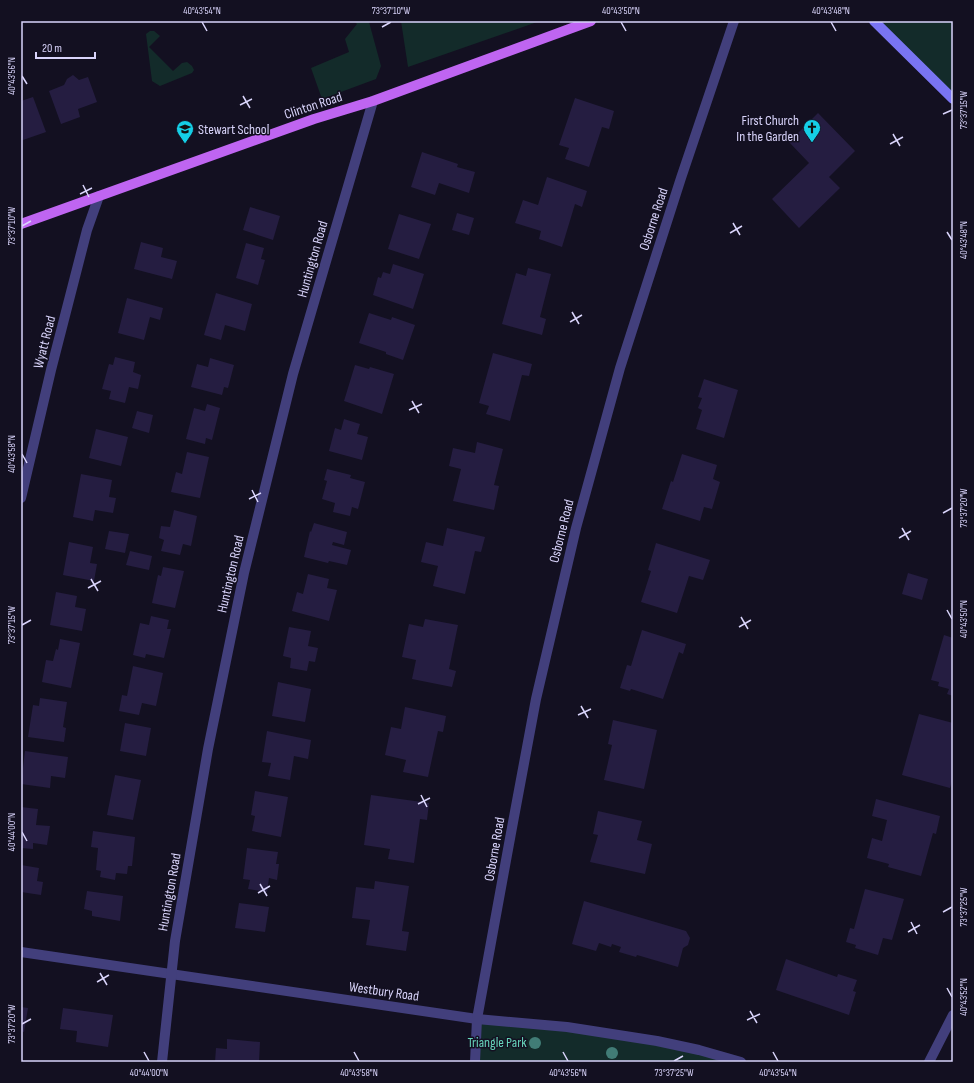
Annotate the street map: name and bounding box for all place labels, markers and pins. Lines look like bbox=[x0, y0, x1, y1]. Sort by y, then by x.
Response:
place label: First Church In the Garden bbox=[736, 112, 799, 145]
church icon: First Church In the Garden bbox=[802, 118, 822, 143]
school or university icon: Stewart School bbox=[175, 119, 195, 144]
place label: Stewart School bbox=[198, 121, 269, 138]

